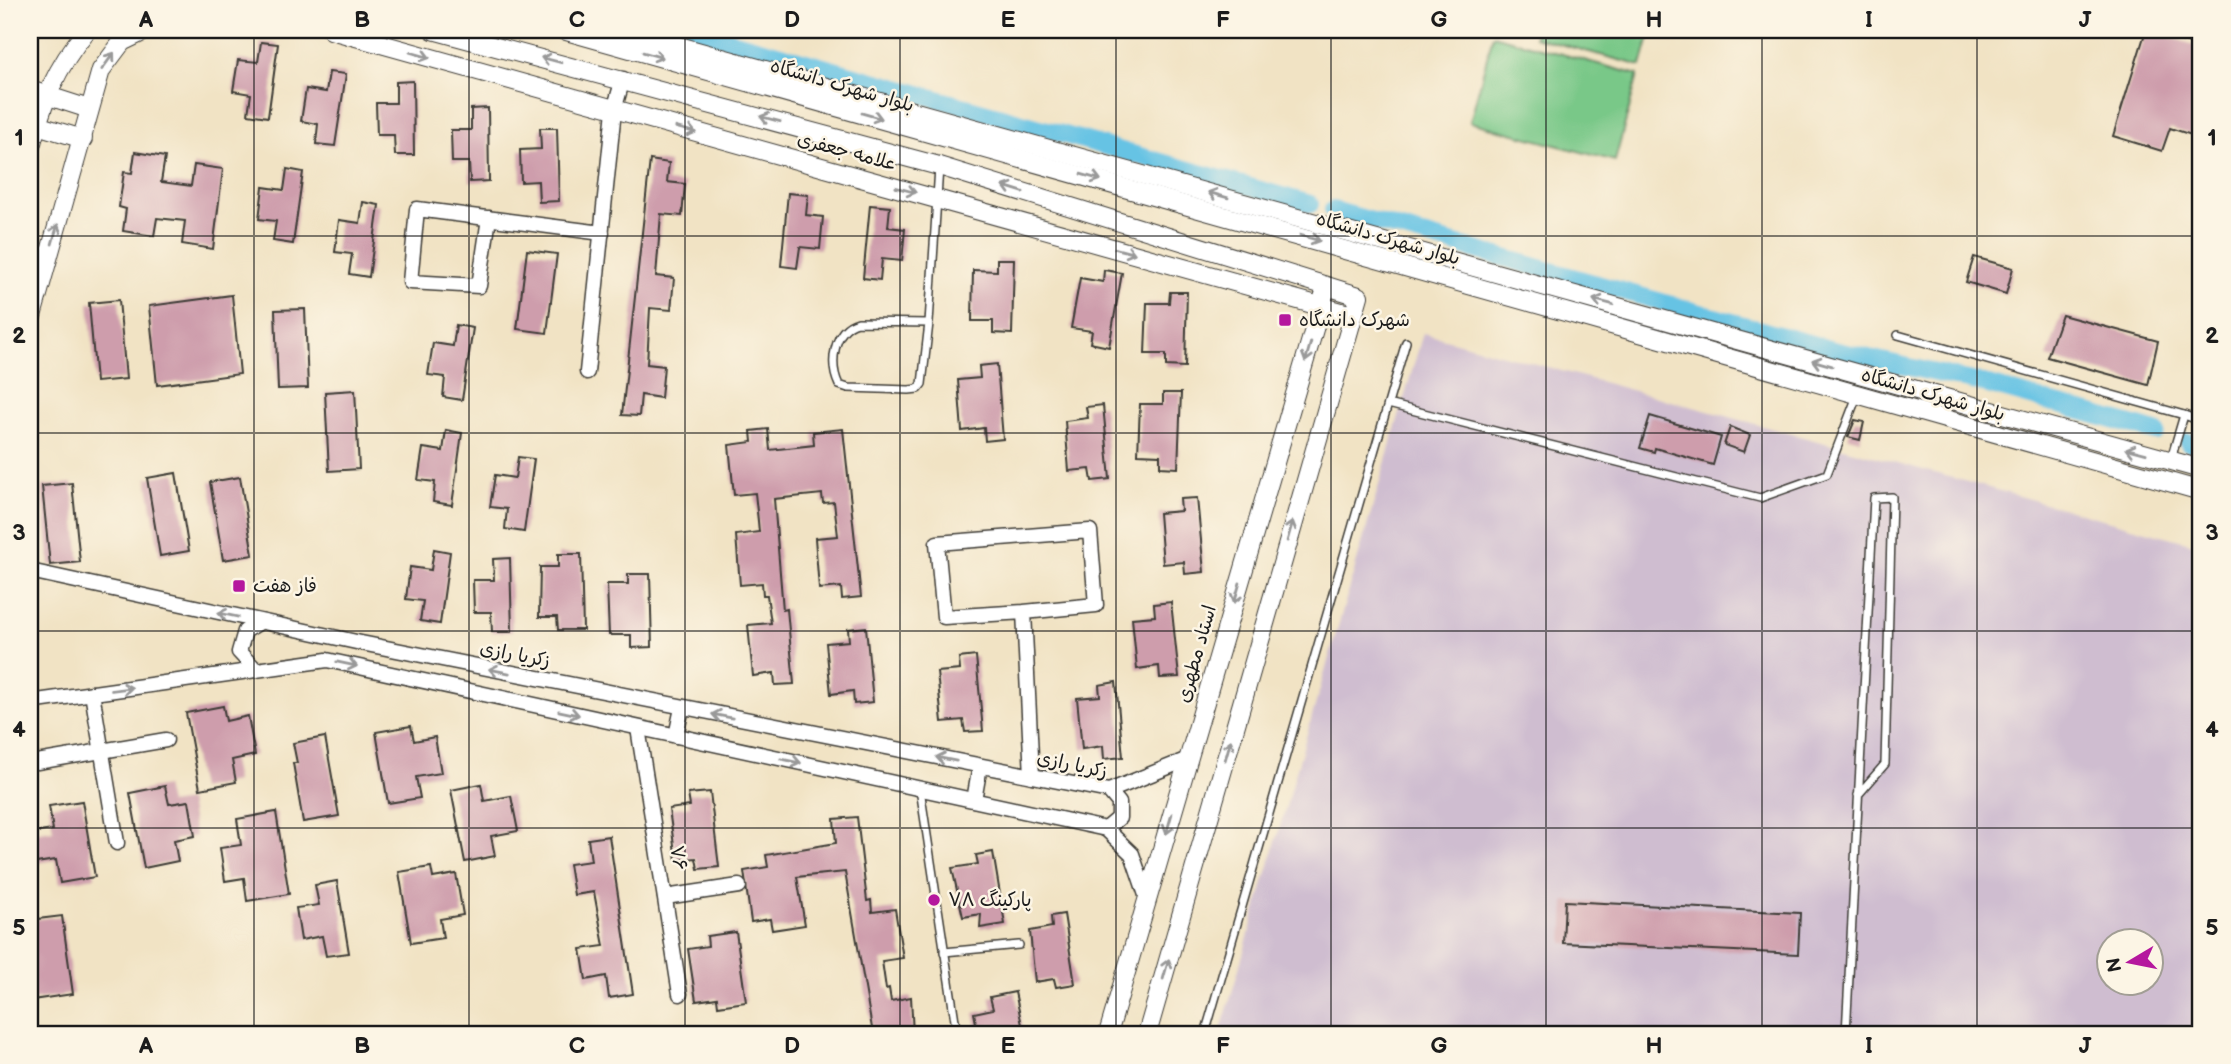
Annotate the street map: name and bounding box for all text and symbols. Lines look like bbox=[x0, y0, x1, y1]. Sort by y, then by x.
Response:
text: A bbox=[138, 6, 154, 34]
text: B bbox=[354, 6, 370, 34]
text: C bbox=[569, 6, 585, 34]
text: D bbox=[784, 6, 800, 34]
text: E bbox=[1001, 6, 1016, 34]
text: F bbox=[1216, 6, 1230, 34]
text: G bbox=[1431, 6, 1448, 34]
text: H bbox=[1645, 6, 1663, 34]
text: I bbox=[1865, 6, 1873, 34]
text: J bbox=[2079, 6, 2092, 34]
one-way arrow bbox=[408, 49, 431, 62]
one-way arrow bbox=[642, 49, 664, 62]
one-way arrow bbox=[101, 52, 115, 71]
one-way arrow bbox=[540, 53, 563, 66]
street label: بلوار شهرک دانشگاه bbox=[768, 55, 916, 117]
one-way arrow bbox=[860, 110, 883, 123]
one-way arrow bbox=[760, 112, 782, 125]
text: 1 bbox=[14, 124, 24, 152]
one-way arrow bbox=[675, 124, 697, 137]
text: 1 bbox=[2207, 124, 2217, 152]
street label: علامه جعفری bbox=[795, 128, 899, 176]
one-way arrow bbox=[1079, 171, 1102, 184]
one-way arrow bbox=[1002, 181, 1024, 194]
one-way arrow bbox=[894, 185, 916, 198]
one-way arrow bbox=[1208, 188, 1230, 201]
street label: بلوار شهرک دانشگاه bbox=[1314, 208, 1462, 270]
one-way arrow bbox=[49, 223, 62, 245]
one-way arrow bbox=[1299, 233, 1321, 246]
one-way arrow bbox=[1113, 245, 1136, 258]
one-way arrow bbox=[1592, 295, 1615, 308]
place label: شهرک دانشگاه bbox=[1299, 309, 1410, 332]
marker: شهرک دانشگاه bbox=[1277, 312, 1293, 328]
text: 2 bbox=[12, 322, 26, 350]
text: 2 bbox=[2205, 322, 2219, 350]
one-way arrow bbox=[1301, 340, 1314, 362]
one-way arrow bbox=[1811, 356, 1833, 369]
street label: بلوار شهرک دانشگاه bbox=[1859, 364, 2007, 426]
one-way arrow bbox=[2125, 444, 2147, 457]
text: 3 bbox=[12, 519, 26, 547]
text: 3 bbox=[2205, 519, 2219, 547]
one-way arrow bbox=[1285, 520, 1298, 542]
place label: فاز هفت bbox=[253, 575, 317, 598]
marker: فاز هفت bbox=[231, 578, 247, 594]
one-way arrow bbox=[1229, 582, 1242, 604]
street label: استاد مطهری bbox=[1172, 602, 1222, 706]
one-way arrow bbox=[217, 607, 240, 621]
street label: زکریا رازی bbox=[478, 637, 552, 673]
one-way arrow bbox=[335, 658, 358, 672]
one-way arrow bbox=[488, 664, 511, 678]
one-way arrow bbox=[110, 683, 132, 696]
one-way arrow bbox=[557, 706, 580, 720]
one-way arrow bbox=[711, 709, 734, 722]
text: 4 bbox=[12, 716, 26, 744]
text: 4 bbox=[2205, 716, 2219, 744]
one-way arrow bbox=[1222, 739, 1235, 762]
street label: زکریا رازی bbox=[1035, 746, 1109, 784]
one-way arrow bbox=[935, 752, 957, 766]
one-way arrow bbox=[779, 754, 802, 768]
one-way arrow bbox=[1161, 813, 1174, 835]
street label: ۷۶ bbox=[665, 844, 691, 872]
place label: پارکینگ ۷۸ bbox=[948, 889, 1032, 912]
marker: پارکینگ ۷۸ bbox=[926, 892, 942, 908]
text: 5 bbox=[12, 914, 26, 942]
text: 5 bbox=[2205, 914, 2219, 942]
north arrow bbox=[2094, 928, 2164, 998]
text: N bbox=[2102, 956, 2127, 974]
one-way arrow bbox=[1160, 958, 1173, 980]
text: A bbox=[138, 1032, 154, 1060]
text: B bbox=[354, 1032, 370, 1060]
text: C bbox=[569, 1032, 585, 1060]
text: D bbox=[784, 1032, 800, 1060]
text: E bbox=[1001, 1032, 1016, 1060]
text: F bbox=[1216, 1032, 1230, 1060]
text: G bbox=[1431, 1032, 1448, 1060]
text: H bbox=[1645, 1032, 1663, 1060]
text: I bbox=[1865, 1032, 1873, 1060]
text: J bbox=[2079, 1032, 2092, 1060]

